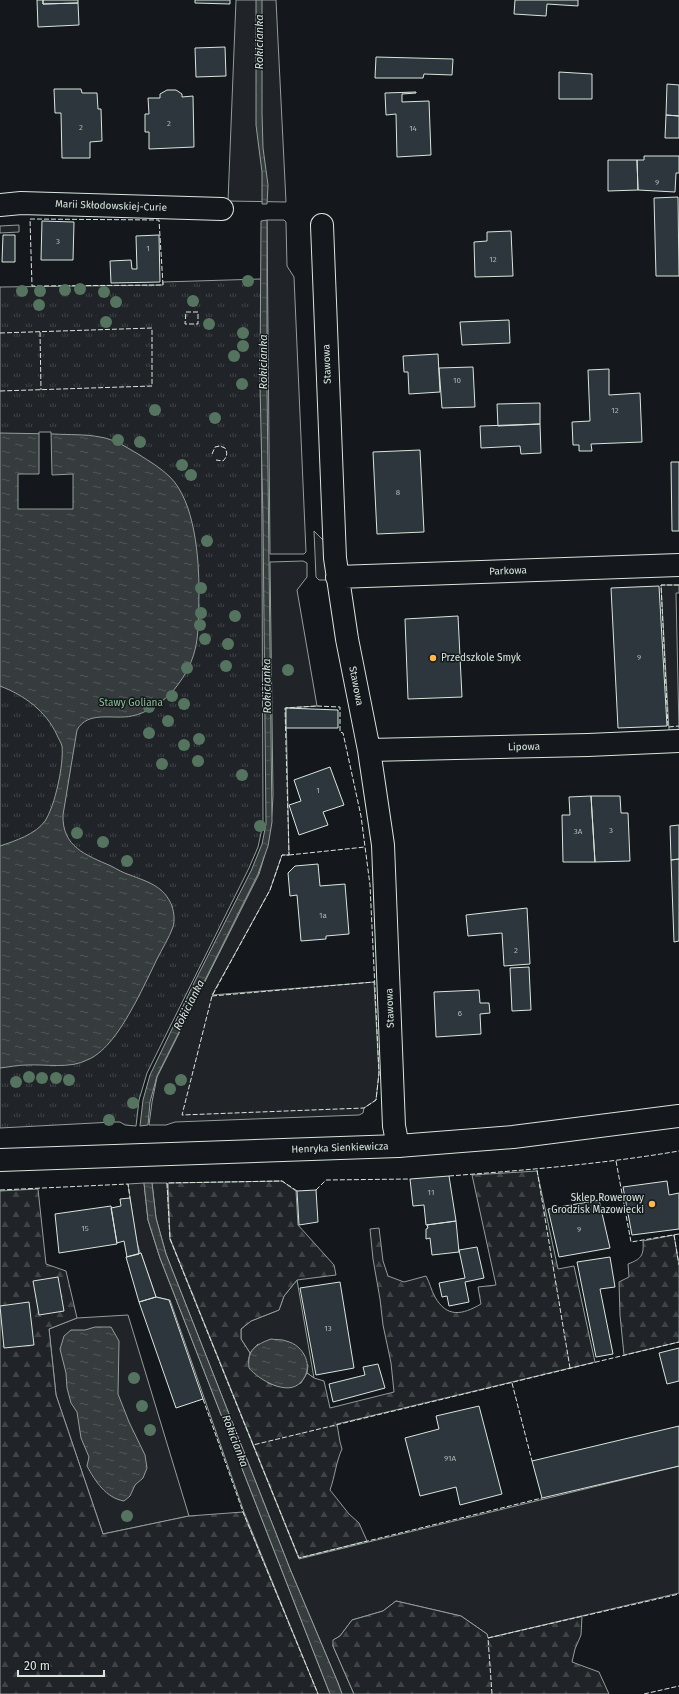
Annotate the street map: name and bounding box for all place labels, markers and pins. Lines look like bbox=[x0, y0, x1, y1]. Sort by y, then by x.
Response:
place label: Przedszkole Smyk bbox=[441, 652, 522, 664]
marker: Przedszkole Smyk bbox=[428, 653, 438, 663]
place label: Sklep Rowerowy Grodzisk Mazowiecki bbox=[551, 1192, 644, 1216]
marker: Sklep Rowerowy Grodzisk Mazowiecki bbox=[647, 1199, 657, 1209]

